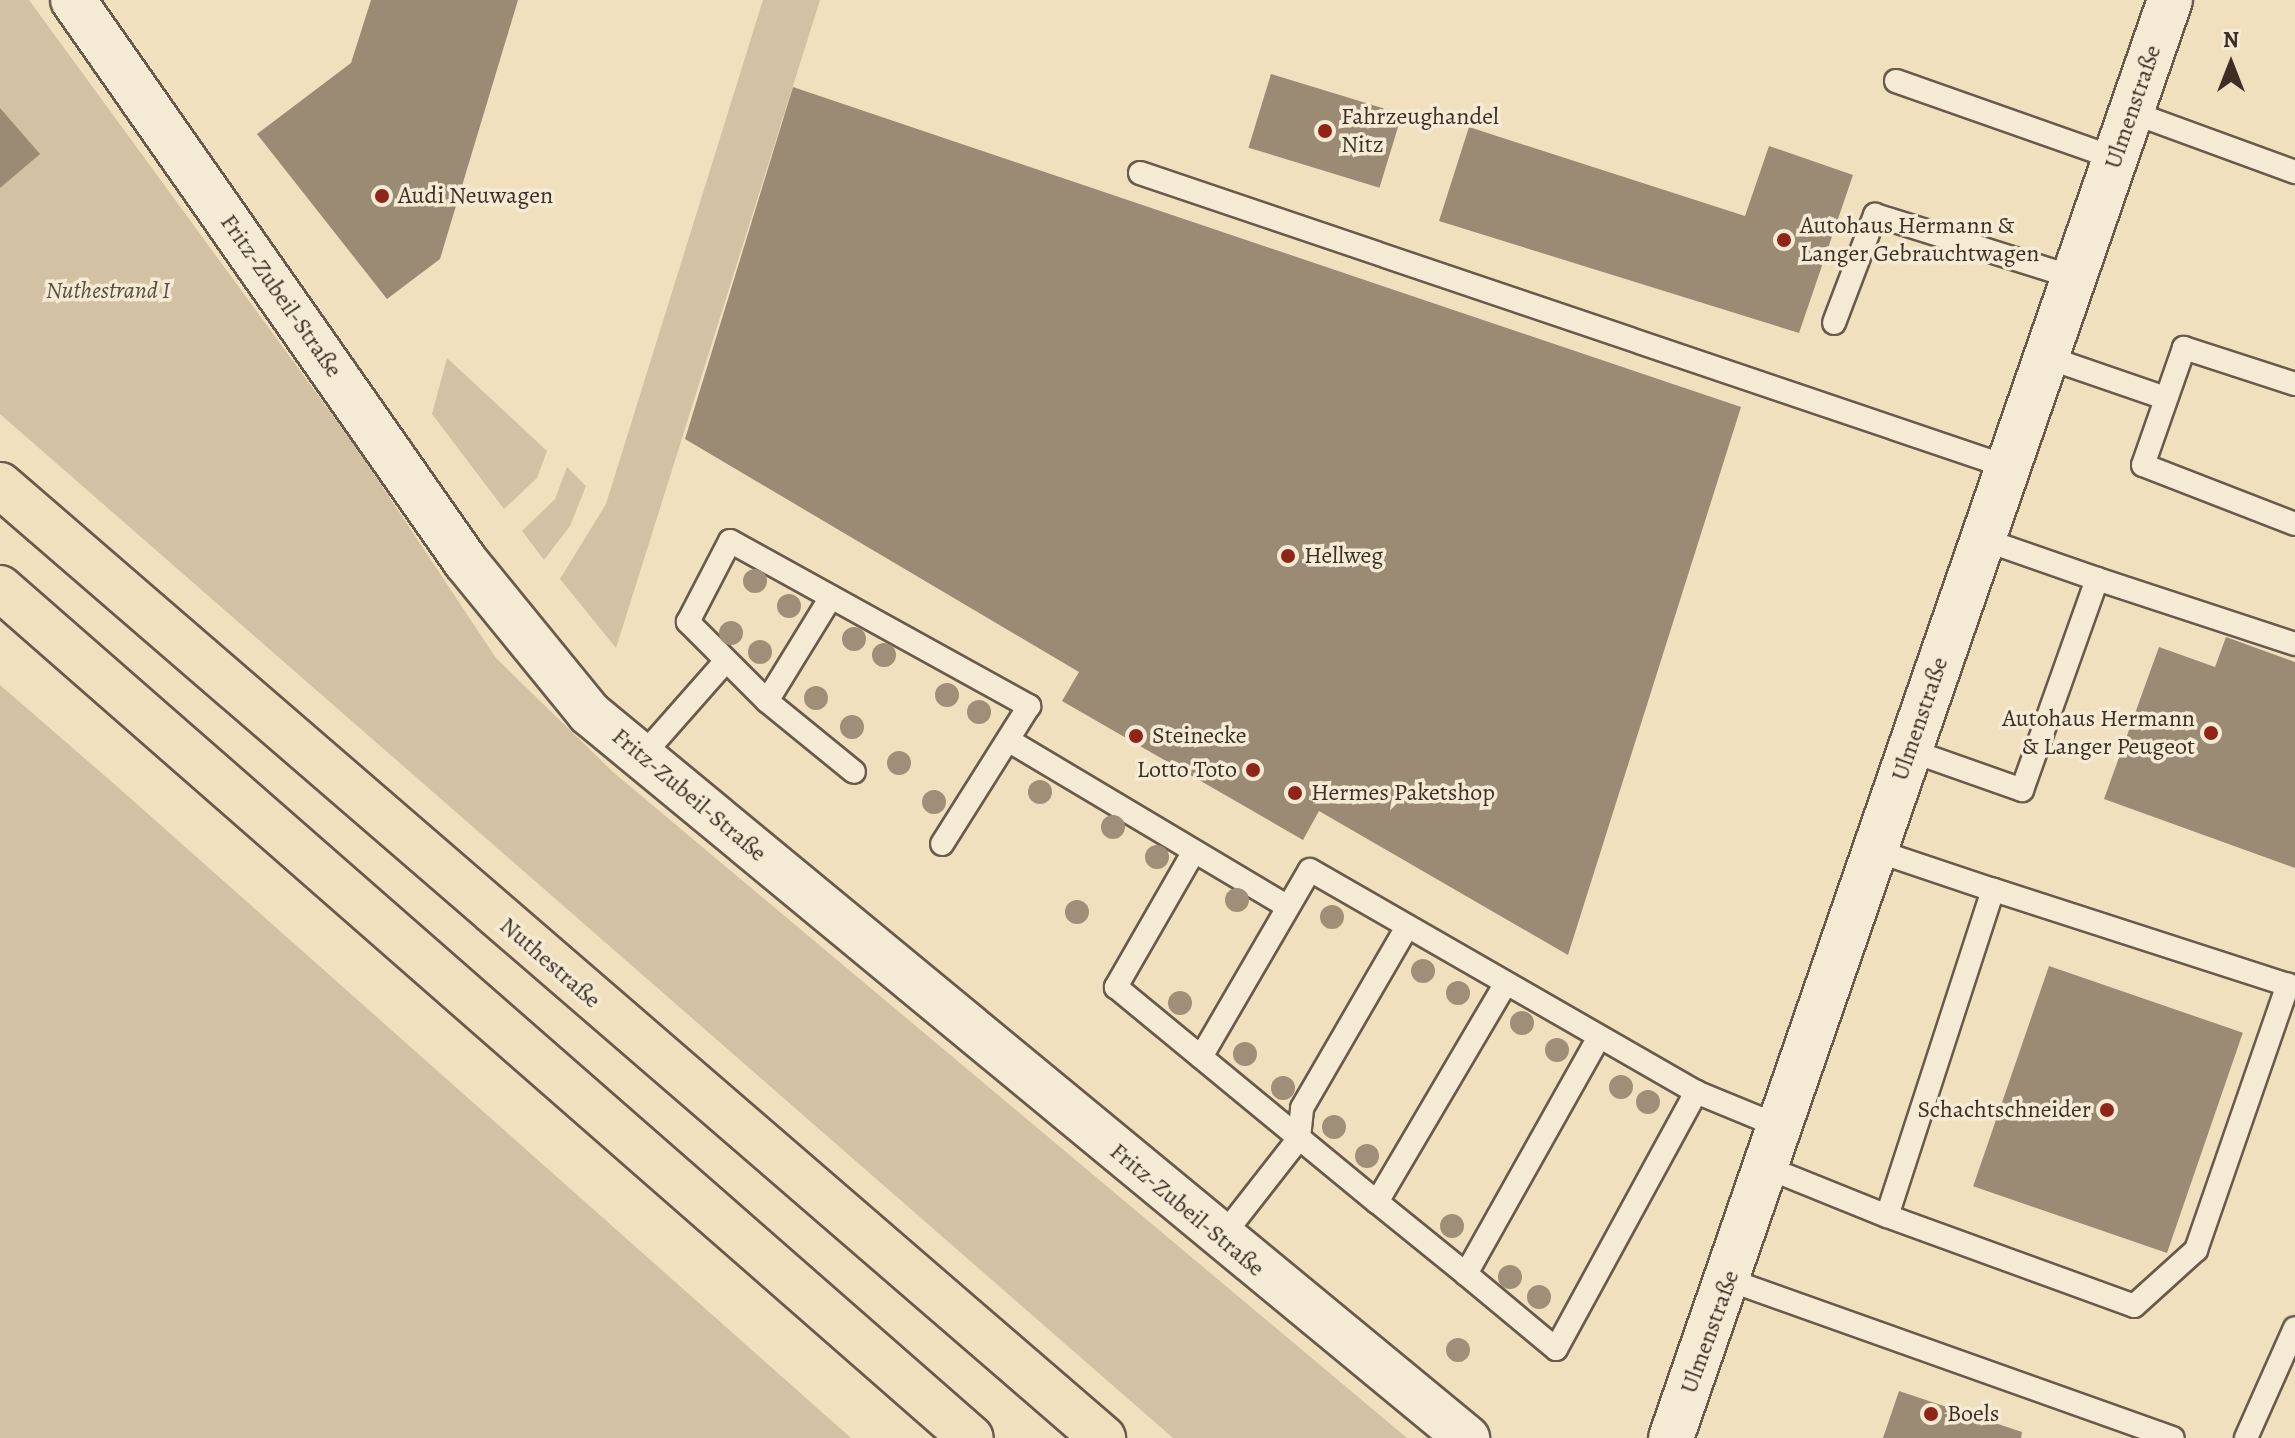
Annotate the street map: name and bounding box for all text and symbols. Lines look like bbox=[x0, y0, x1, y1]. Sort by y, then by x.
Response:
north arrow bbox=[2191, 24, 2271, 104]
text: N bbox=[2223, 25, 2239, 55]
street label: Ulmenstraße bbox=[2098, 41, 2168, 173]
place label: Fahrzeughandel Nitz bbox=[1341, 103, 1499, 159]
marker: Fahrzeughandel Nitz bbox=[1316, 122, 1334, 140]
place label: Audi Neuwagen bbox=[398, 182, 553, 210]
marker: Audi Neuwagen bbox=[373, 187, 391, 205]
street label: Fritz-Zubeil-Straße bbox=[214, 209, 348, 383]
place label: Autohaus Hermann & Langer Gebrauchtwagen bbox=[1800, 212, 2039, 268]
marker: Autohaus Hermann & Langer Gebrauchtwagen bbox=[1775, 231, 1793, 249]
park label: Nuthestrand I bbox=[46, 277, 170, 305]
place label: Hellweg bbox=[1304, 542, 1383, 570]
marker: Hellweg bbox=[1279, 547, 1297, 565]
street label: Ulmenstraße bbox=[1885, 653, 1955, 785]
place label: Autohaus Hermann & Langer Peugeot bbox=[2002, 705, 2195, 761]
street label: Fritz-Zubeil-Straße bbox=[606, 722, 772, 868]
place label: Steinecke bbox=[1152, 722, 1246, 750]
marker: Autohaus Hermann & Langer Peugeot bbox=[2202, 724, 2220, 742]
marker: Steinecke bbox=[1127, 727, 1145, 745]
place label: Lotto Toto bbox=[1137, 756, 1237, 784]
marker: Lotto Toto bbox=[1244, 761, 1262, 779]
place label: Hermes Paketshop bbox=[1311, 779, 1495, 807]
marker: Hermes Paketshop bbox=[1286, 784, 1304, 802]
street label: Nuthestraße bbox=[494, 911, 606, 1015]
place label: Schachtschneider bbox=[1918, 1096, 2091, 1124]
marker: Schachtschneider bbox=[2098, 1101, 2116, 1119]
street label: Fritz-Zubeil-Straße bbox=[1104, 1137, 1270, 1283]
street label: Ulmenstraße bbox=[1674, 1267, 1746, 1397]
place label: Boels bbox=[1947, 1400, 1999, 1428]
marker: Boels bbox=[1922, 1405, 1940, 1423]

